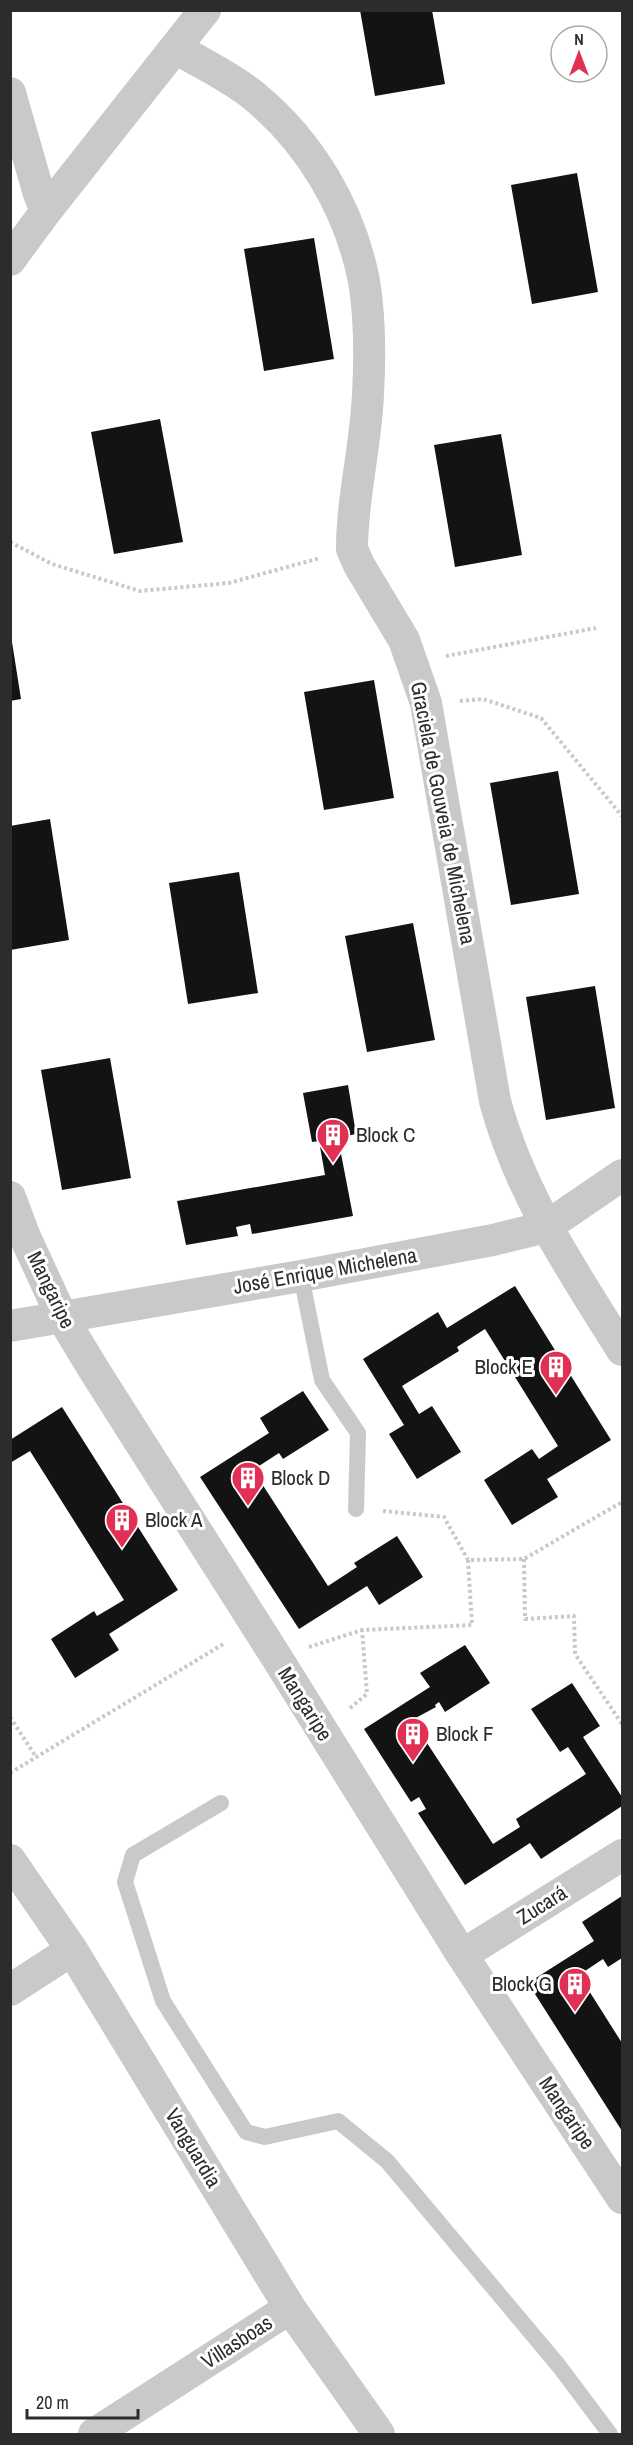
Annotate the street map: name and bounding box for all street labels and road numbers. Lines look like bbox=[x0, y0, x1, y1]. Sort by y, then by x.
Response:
street label: Graciela de Gouveia de Michelena bbox=[404, 679, 483, 947]
street label: José Enrique Michelena bbox=[231, 1240, 419, 1301]
street label: Mangaripe bbox=[20, 1246, 83, 1333]
street label: Mangaripe bbox=[271, 1661, 340, 1746]
street label: Zucará bbox=[511, 1878, 573, 1931]
street label: Mangaripe bbox=[532, 2070, 602, 2155]
street label: Vanguardia bbox=[158, 2103, 229, 2193]
street label: Villasboas bbox=[196, 2308, 278, 2375]

